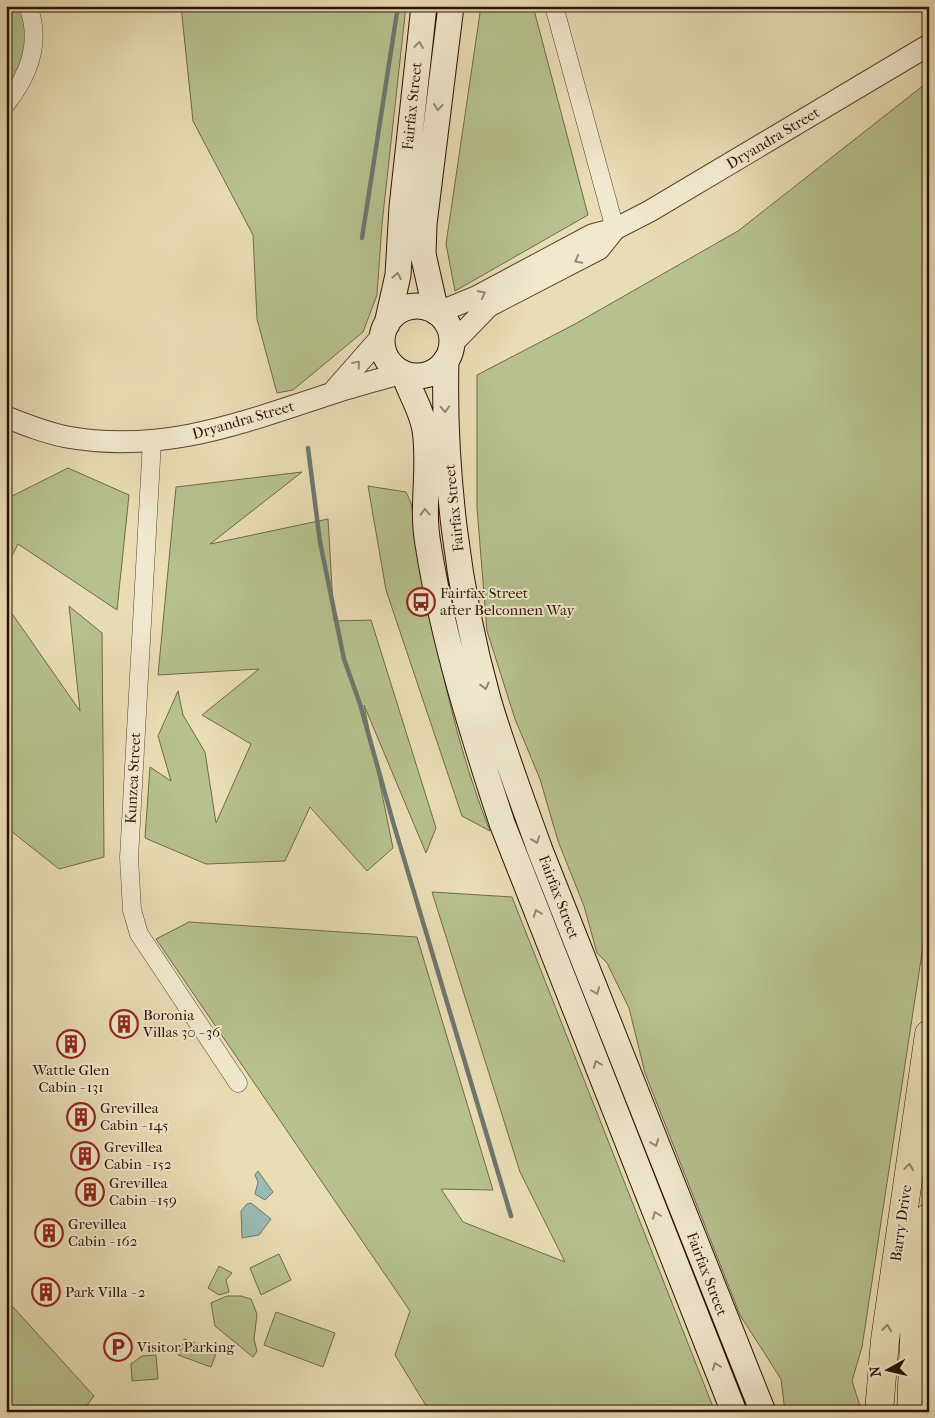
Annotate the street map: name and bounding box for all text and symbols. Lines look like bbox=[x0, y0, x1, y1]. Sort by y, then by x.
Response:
one-way arrow bbox=[413, 41, 424, 49]
street label: Fairfax Street bbox=[398, 61, 426, 151]
one-way arrow bbox=[433, 103, 444, 111]
street label: Dryandra Street bbox=[723, 103, 823, 173]
one-way arrow bbox=[575, 254, 584, 264]
one-way arrow bbox=[392, 272, 402, 281]
one-way arrow bbox=[476, 290, 485, 300]
one-way arrow bbox=[352, 361, 361, 370]
street label: Dryandra Street bbox=[190, 397, 297, 443]
one-way arrow bbox=[439, 405, 450, 413]
street label: Fairfax Street bbox=[440, 463, 468, 553]
one-way arrow bbox=[420, 508, 431, 516]
place label: Fairfax Street after Belconnen Way bbox=[440, 584, 576, 619]
bus stop icon: Fairfax Street after Belconnen Way bbox=[406, 587, 436, 617]
one-way arrow bbox=[479, 681, 490, 690]
street label: Kunzea Street bbox=[122, 731, 144, 824]
one-way arrow bbox=[530, 835, 540, 844]
street label: Fairfax Street bbox=[535, 853, 583, 942]
one-way arrow bbox=[533, 909, 544, 918]
one-way arrow bbox=[590, 987, 600, 995]
place label: Boronia Villas 30 - 36 bbox=[142, 1006, 221, 1041]
building icon: Boronia Villas 30 - 36 bbox=[109, 1009, 139, 1039]
building icon: Wattle Glen Cabin - 131 bbox=[56, 1029, 86, 1059]
one-way arrow bbox=[593, 1060, 603, 1069]
place label: Wattle Glen Cabin - 131 bbox=[32, 1061, 110, 1096]
place label: Grevillea Cabin - 145 bbox=[100, 1099, 169, 1134]
building icon: Grevillea Cabin - 145 bbox=[66, 1102, 96, 1132]
place label: Grevillea Cabin - 152 bbox=[104, 1138, 172, 1173]
one-way arrow bbox=[649, 1138, 659, 1146]
building icon: Grevillea Cabin - 152 bbox=[70, 1141, 100, 1171]
one-way arrow bbox=[904, 1163, 914, 1172]
place label: Grevillea Cabin - 159 bbox=[109, 1174, 177, 1209]
building icon: Grevillea Cabin - 159 bbox=[75, 1177, 105, 1207]
street label: Barry Drive bbox=[887, 1183, 915, 1263]
one-way arrow bbox=[652, 1211, 663, 1220]
place label: Grevillea Cabin - 162 bbox=[68, 1215, 138, 1250]
building icon: Grevillea Cabin - 162 bbox=[34, 1218, 64, 1248]
street label: Fairfax Street bbox=[683, 1230, 731, 1319]
building icon: Park Villa - 2 bbox=[31, 1277, 61, 1307]
place label: Park Villa - 2 bbox=[65, 1283, 146, 1301]
one-way arrow bbox=[881, 1324, 892, 1332]
parking icon: Visitor Parking bbox=[103, 1332, 133, 1362]
place label: Visitor Parking bbox=[136, 1338, 235, 1356]
north arrow bbox=[862, 1346, 912, 1396]
one-way arrow bbox=[712, 1363, 722, 1371]
text: N bbox=[866, 1365, 885, 1378]

